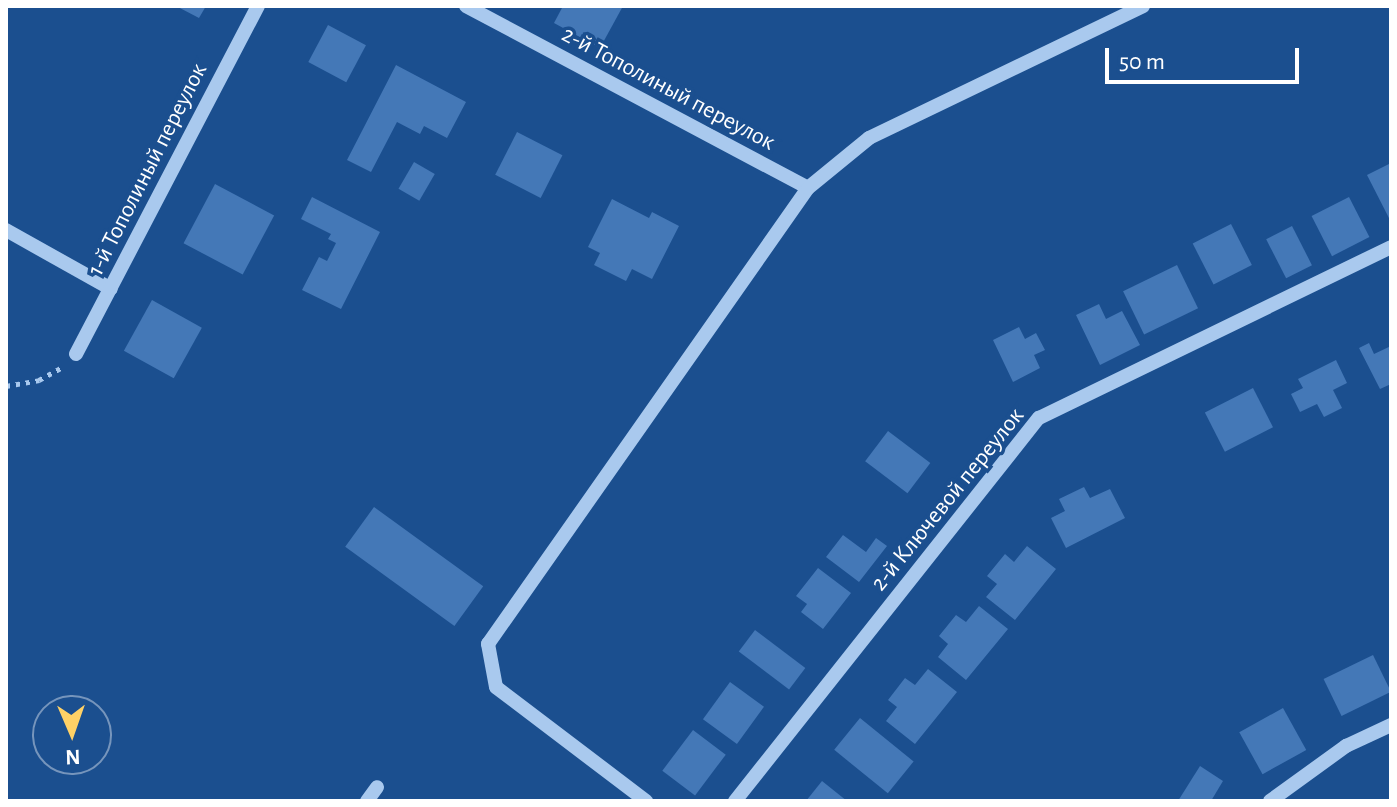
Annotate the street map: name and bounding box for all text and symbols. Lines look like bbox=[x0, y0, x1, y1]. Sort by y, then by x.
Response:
street label: 2-й Тополиный переулок bbox=[556, 21, 780, 157]
scale bar bbox=[1109, 32, 1303, 82]
text: 50 m bbox=[1119, 50, 1165, 74]
street label: 1-й Тополиный переулок bbox=[82, 59, 214, 281]
street label: 2-й Ключевой переулок bbox=[865, 403, 1031, 597]
north arrow bbox=[32, 695, 112, 775]
text: N bbox=[65, 746, 81, 768]

